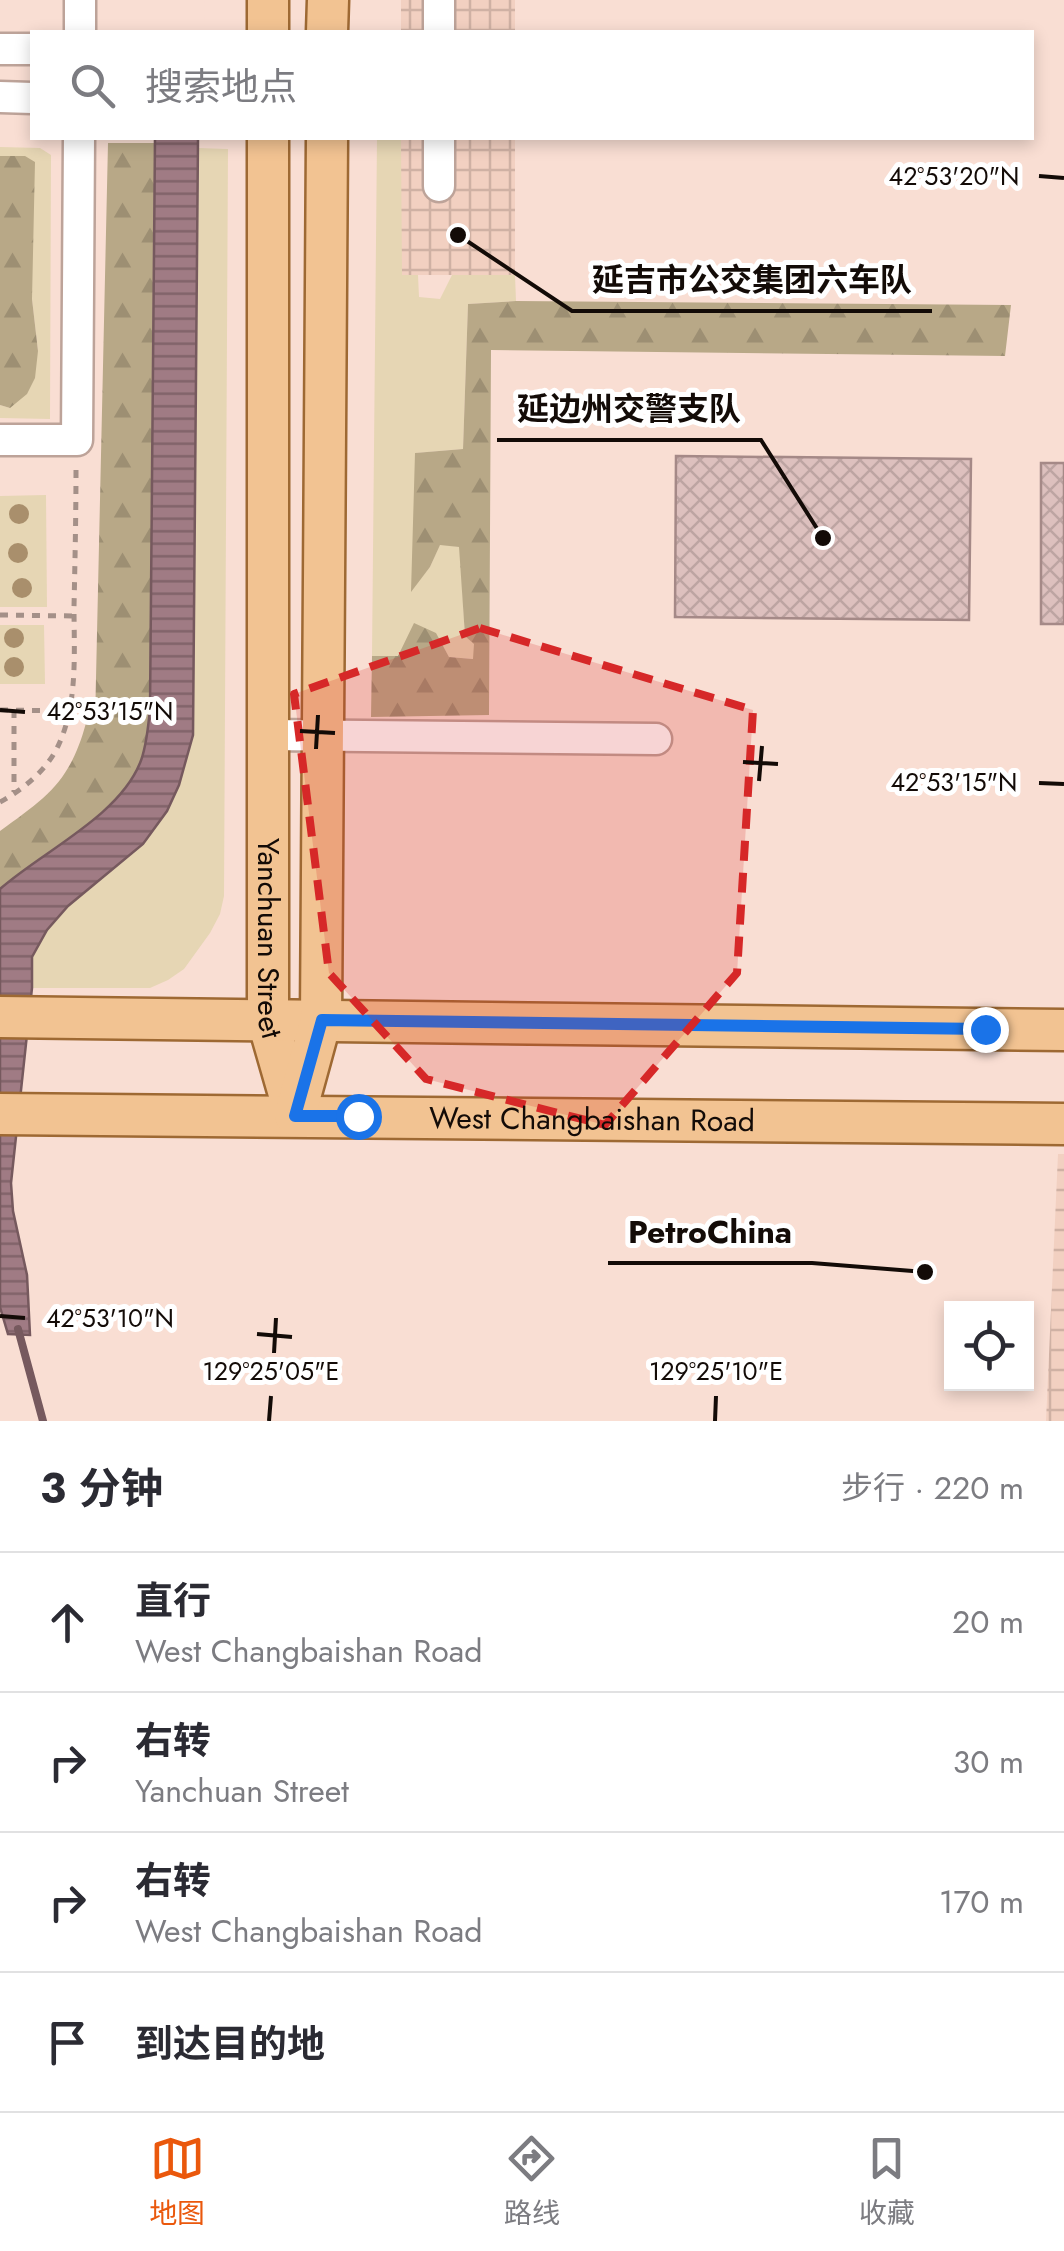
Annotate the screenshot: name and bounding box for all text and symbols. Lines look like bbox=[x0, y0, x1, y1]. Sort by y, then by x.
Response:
search box bbox=[30, 30, 1034, 140]
icon: search bbox=[65, 58, 120, 113]
text: 搜索地点 bbox=[145, 59, 297, 114]
text: 42°53'20"N bbox=[889, 158, 1019, 194]
callout: 延吉市公交集团六车队 bbox=[572, 249, 932, 311]
text: 延吉市公交集团六车队 bbox=[592, 257, 912, 303]
callout: 延边州交警支队 bbox=[497, 378, 761, 440]
text: 延边州交警支队 bbox=[517, 386, 741, 432]
text: 42°53'15"N bbox=[47, 693, 173, 729]
text: 42°53'15"N bbox=[891, 764, 1017, 800]
street label: Yanchuan Street bbox=[246, 838, 294, 1044]
route end bbox=[963, 1007, 1009, 1053]
route start bbox=[336, 1094, 382, 1140]
street label: West Changbaishan Road bbox=[429, 1096, 755, 1142]
callout: PetroChina bbox=[608, 1201, 812, 1263]
text: PetroChina bbox=[628, 1209, 792, 1255]
text: 42°53'10"N bbox=[46, 1300, 174, 1336]
map controls bbox=[944, 1301, 1034, 1391]
button: locate bbox=[944, 1301, 1034, 1391]
text: 129°25'05"E bbox=[203, 1353, 339, 1389]
text: 129°25'10"E bbox=[649, 1353, 783, 1389]
text: 3 分钟 bbox=[40, 1458, 163, 1519]
text: 步行 · 220 m bbox=[841, 1465, 1024, 1511]
text: 直行 bbox=[135, 1573, 211, 1628]
icon: ahead bbox=[40, 1595, 95, 1650]
text: 20 m bbox=[952, 1599, 1024, 1645]
text: West Changbaishan Road bbox=[135, 1628, 482, 1674]
text: 右转 bbox=[135, 1713, 211, 1768]
icon: right bbox=[40, 1735, 95, 1790]
text: 30 m bbox=[953, 1739, 1024, 1785]
text: Yanchuan Street bbox=[135, 1768, 349, 1814]
text: 右转 bbox=[135, 1853, 211, 1908]
icon: right bbox=[40, 1875, 95, 1930]
text: 170 m bbox=[939, 1879, 1024, 1925]
text: West Changbaishan Road bbox=[135, 1908, 482, 1954]
icon: arrive bbox=[40, 2015, 95, 2070]
text: 到达目的地 bbox=[135, 2016, 325, 2071]
tab: 地图 bbox=[149, 2131, 205, 2234]
tab: 路线 bbox=[504, 2131, 560, 2234]
tab: 收藏 bbox=[859, 2131, 915, 2234]

